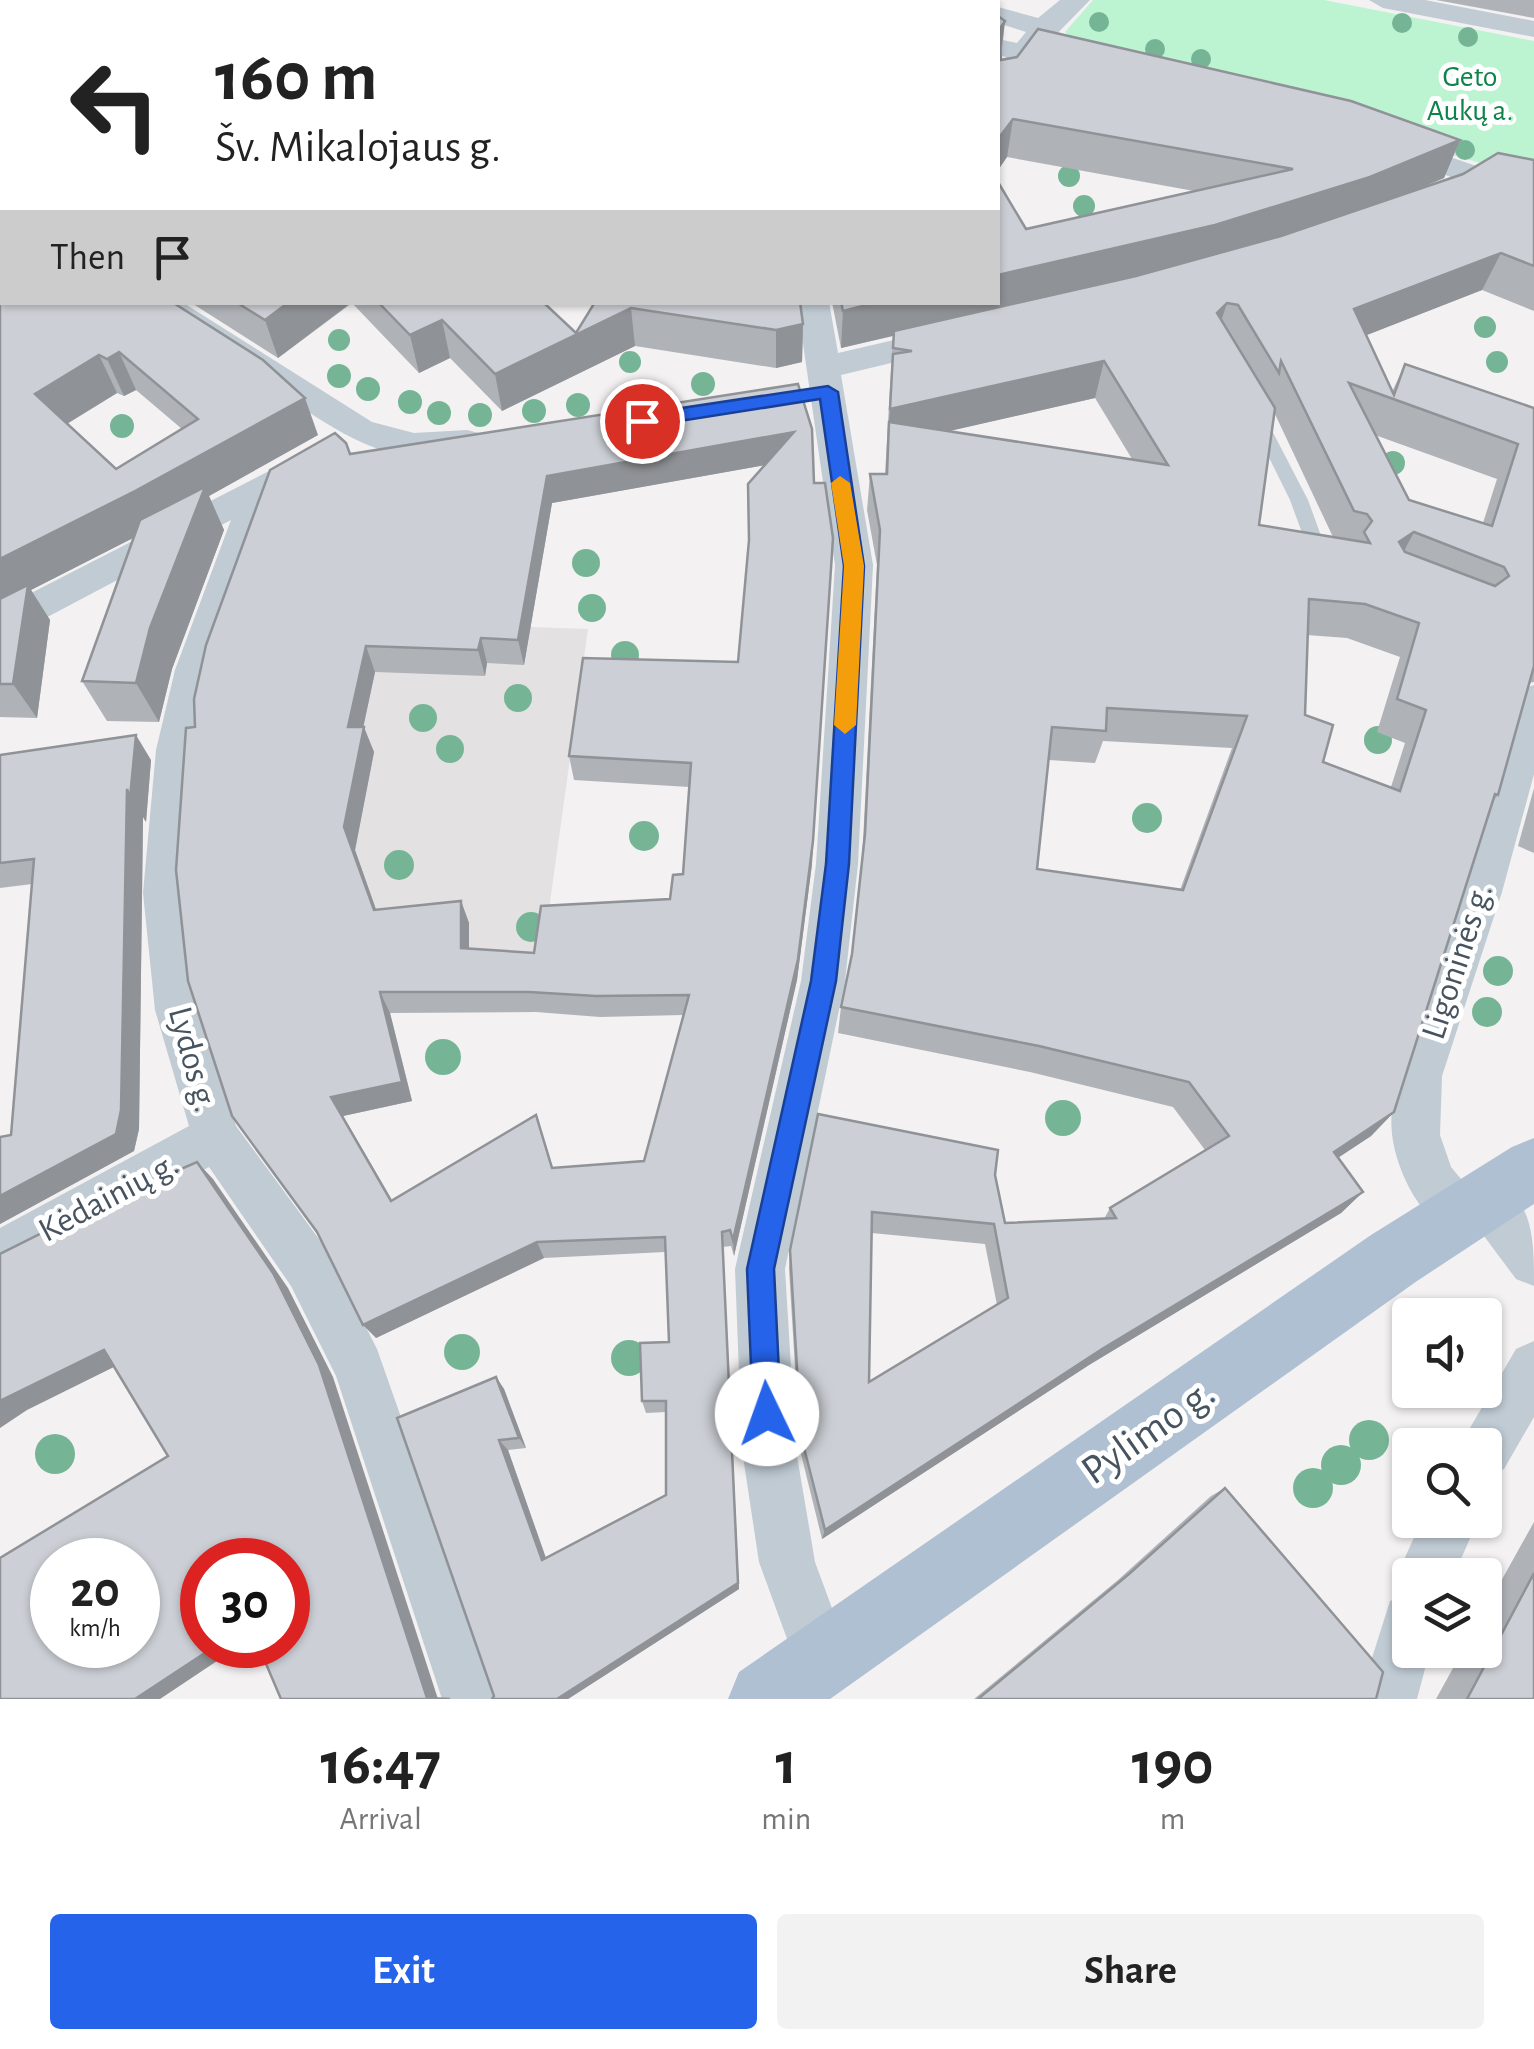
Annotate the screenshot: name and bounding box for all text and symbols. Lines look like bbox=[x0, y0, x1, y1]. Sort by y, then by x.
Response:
icon: left bbox=[50, 40, 180, 170]
text: 160 m bbox=[215, 43, 378, 113]
park label: Geto Aukų a. bbox=[1427, 62, 1513, 126]
text: Šv. Mikalojaus g. bbox=[215, 125, 501, 170]
icon: arrive bbox=[145, 230, 200, 285]
text: Then bbox=[50, 239, 125, 277]
pin bbox=[600, 379, 685, 464]
icon: arrive bbox=[615, 394, 670, 449]
street label: Ligoninės g. bbox=[1416, 879, 1499, 1044]
street label: Lydos g. bbox=[162, 1003, 223, 1116]
street label: Kėdainių g. bbox=[33, 1146, 184, 1249]
map controls bbox=[1392, 1298, 1502, 1668]
button: sound bbox=[1392, 1298, 1502, 1408]
position arrow bbox=[715, 1362, 819, 1466]
street label: Pylimo g. bbox=[1074, 1371, 1222, 1492]
button: search bbox=[1392, 1428, 1502, 1538]
speed limit sign: 30 bbox=[180, 1538, 310, 1668]
button: layers bbox=[1392, 1558, 1502, 1668]
text: 20 bbox=[70, 1566, 120, 1616]
text: km/h bbox=[69, 1616, 121, 1641]
text: 16:47 bbox=[320, 1735, 441, 1795]
text: 1 bbox=[775, 1735, 797, 1795]
text: 190 bbox=[1132, 1735, 1214, 1795]
text: Arrival bbox=[340, 1803, 422, 1835]
text: min bbox=[761, 1803, 811, 1835]
text: m bbox=[1160, 1803, 1185, 1835]
button: Exit bbox=[50, 1914, 757, 2029]
button: Share bbox=[777, 1914, 1484, 2029]

